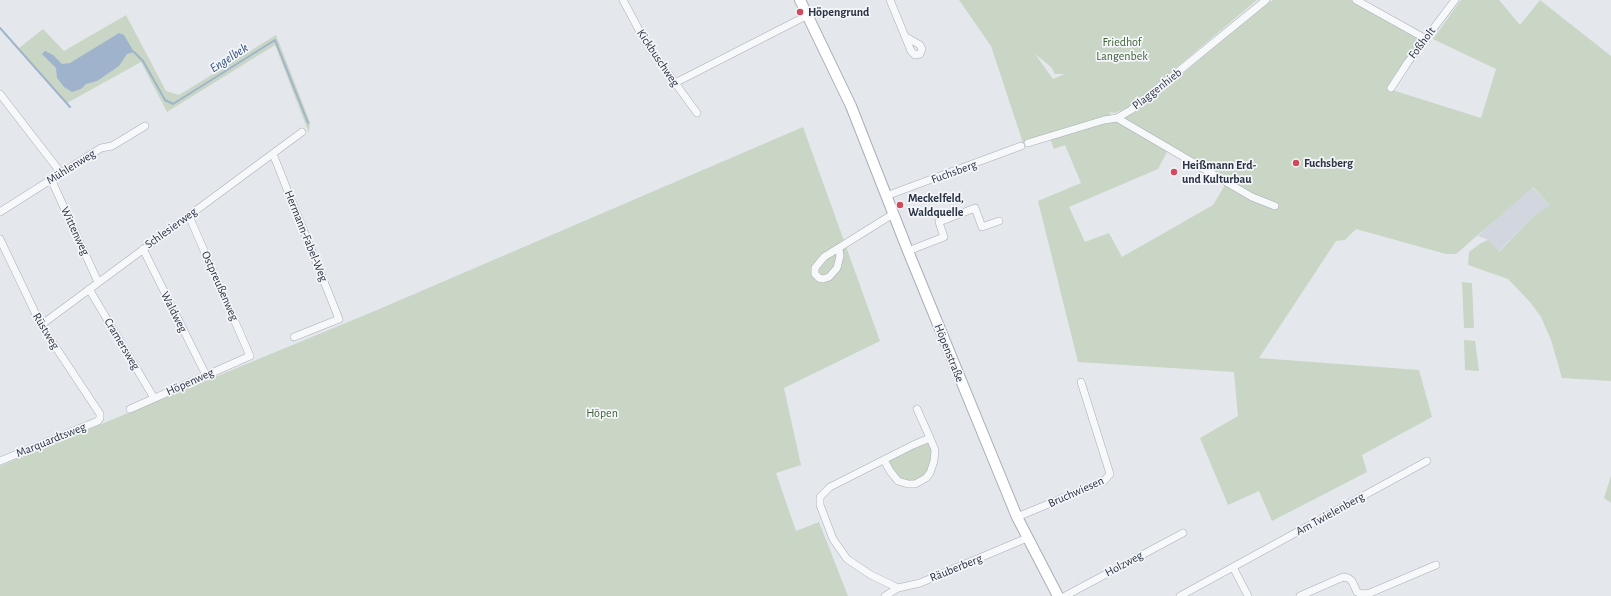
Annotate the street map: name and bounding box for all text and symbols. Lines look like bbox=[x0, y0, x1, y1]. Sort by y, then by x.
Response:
place label: Höpengrund bbox=[808, 5, 869, 19]
marker: Höpengrund bbox=[795, 7, 805, 17]
street label: Foßholt bbox=[1405, 24, 1439, 62]
street label: Kickbuschweg bbox=[634, 27, 682, 89]
park label: Friedhof Langenbek bbox=[1096, 35, 1148, 63]
water label: Engelbek bbox=[207, 40, 251, 76]
street label: Plaggenhieb bbox=[1129, 65, 1185, 113]
street label: Mühlenweg bbox=[44, 146, 98, 188]
place label: Fuchsberg bbox=[1304, 156, 1353, 170]
street label: Fuchsberg bbox=[929, 157, 979, 187]
place label: Heißmann Erd- und Kulturbau bbox=[1182, 158, 1256, 186]
marker: Fuchsberg bbox=[1291, 158, 1301, 168]
marker: Heißmann Erd- und Kulturbau bbox=[1169, 167, 1179, 177]
street label: Hermann-Fabel-Weg bbox=[281, 188, 331, 284]
place label: Meckelfeld, Waldquelle bbox=[908, 191, 964, 219]
marker: Meckelfeld, Waldquelle bbox=[895, 200, 905, 210]
street label: Wittenweg bbox=[58, 204, 92, 258]
street label: Schlesierweg bbox=[142, 204, 200, 252]
street label: Ostpreußenweg bbox=[198, 249, 242, 323]
street label: Waldweg bbox=[158, 289, 190, 335]
street label: Rüstweg bbox=[30, 310, 62, 352]
street label: Cramersweg bbox=[101, 316, 143, 372]
street label: Höpenstraße bbox=[931, 322, 967, 384]
street label: Höpenweg bbox=[164, 365, 216, 399]
park label: Höpen bbox=[586, 406, 618, 420]
street label: Marquardtsweg bbox=[14, 419, 88, 461]
street label: Bruchwiesen bbox=[1046, 473, 1106, 511]
street label: Am Twielenberg bbox=[1293, 489, 1367, 539]
street label: Holzweg bbox=[1103, 548, 1145, 580]
street label: Räuberberg bbox=[928, 551, 984, 585]

